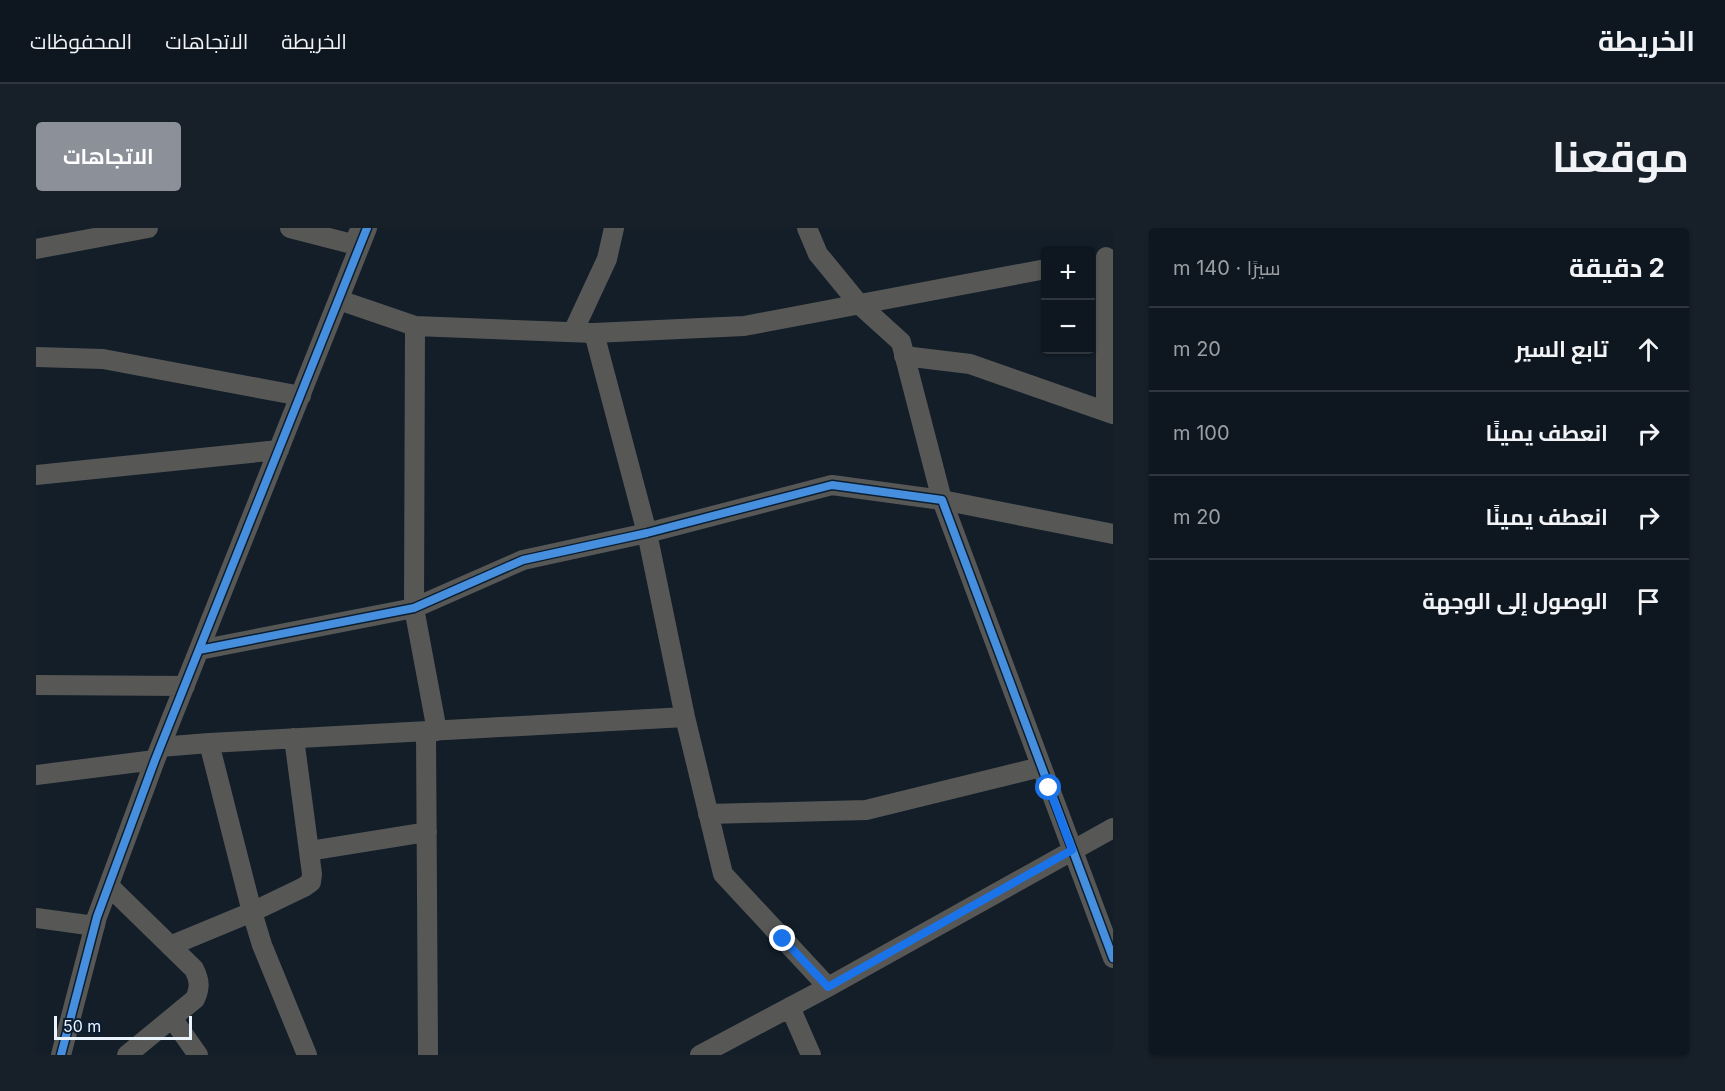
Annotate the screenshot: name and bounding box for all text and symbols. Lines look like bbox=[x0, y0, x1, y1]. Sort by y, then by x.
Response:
text: الخريطة bbox=[1598, 24, 1695, 58]
text: المحفوظات bbox=[30, 29, 132, 54]
text: الاتجاهات bbox=[165, 29, 248, 54]
text: الخريطة bbox=[281, 29, 347, 54]
button: الاتجاهات bbox=[36, 122, 181, 191]
text: موقعنا bbox=[1552, 131, 1689, 182]
map controls bbox=[1041, 246, 1095, 354]
button: + bbox=[1041, 246, 1095, 300]
text: 2 دقيقة bbox=[1569, 252, 1665, 283]
text: سيرًا · 140 m bbox=[1173, 256, 1281, 280]
button: − bbox=[1041, 300, 1095, 354]
icon: ahead bbox=[1632, 333, 1665, 366]
text: تابع السير bbox=[1515, 336, 1608, 362]
text: 20 m bbox=[1173, 337, 1221, 361]
icon: right bbox=[1632, 417, 1665, 450]
text: انعطف يمينًا bbox=[1486, 420, 1608, 446]
text: 100 m bbox=[1173, 421, 1230, 445]
icon: right bbox=[1632, 501, 1665, 534]
text: انعطف يمينًا bbox=[1486, 504, 1608, 530]
text: 20 m bbox=[1173, 505, 1221, 529]
icon: arrive bbox=[1632, 585, 1665, 618]
text: الوصول إلى الوجهة bbox=[1422, 588, 1608, 614]
route start bbox=[1035, 774, 1061, 800]
route end bbox=[769, 925, 795, 951]
scale bar bbox=[54, 1013, 192, 1040]
text: 50 m bbox=[63, 1016, 101, 1036]

